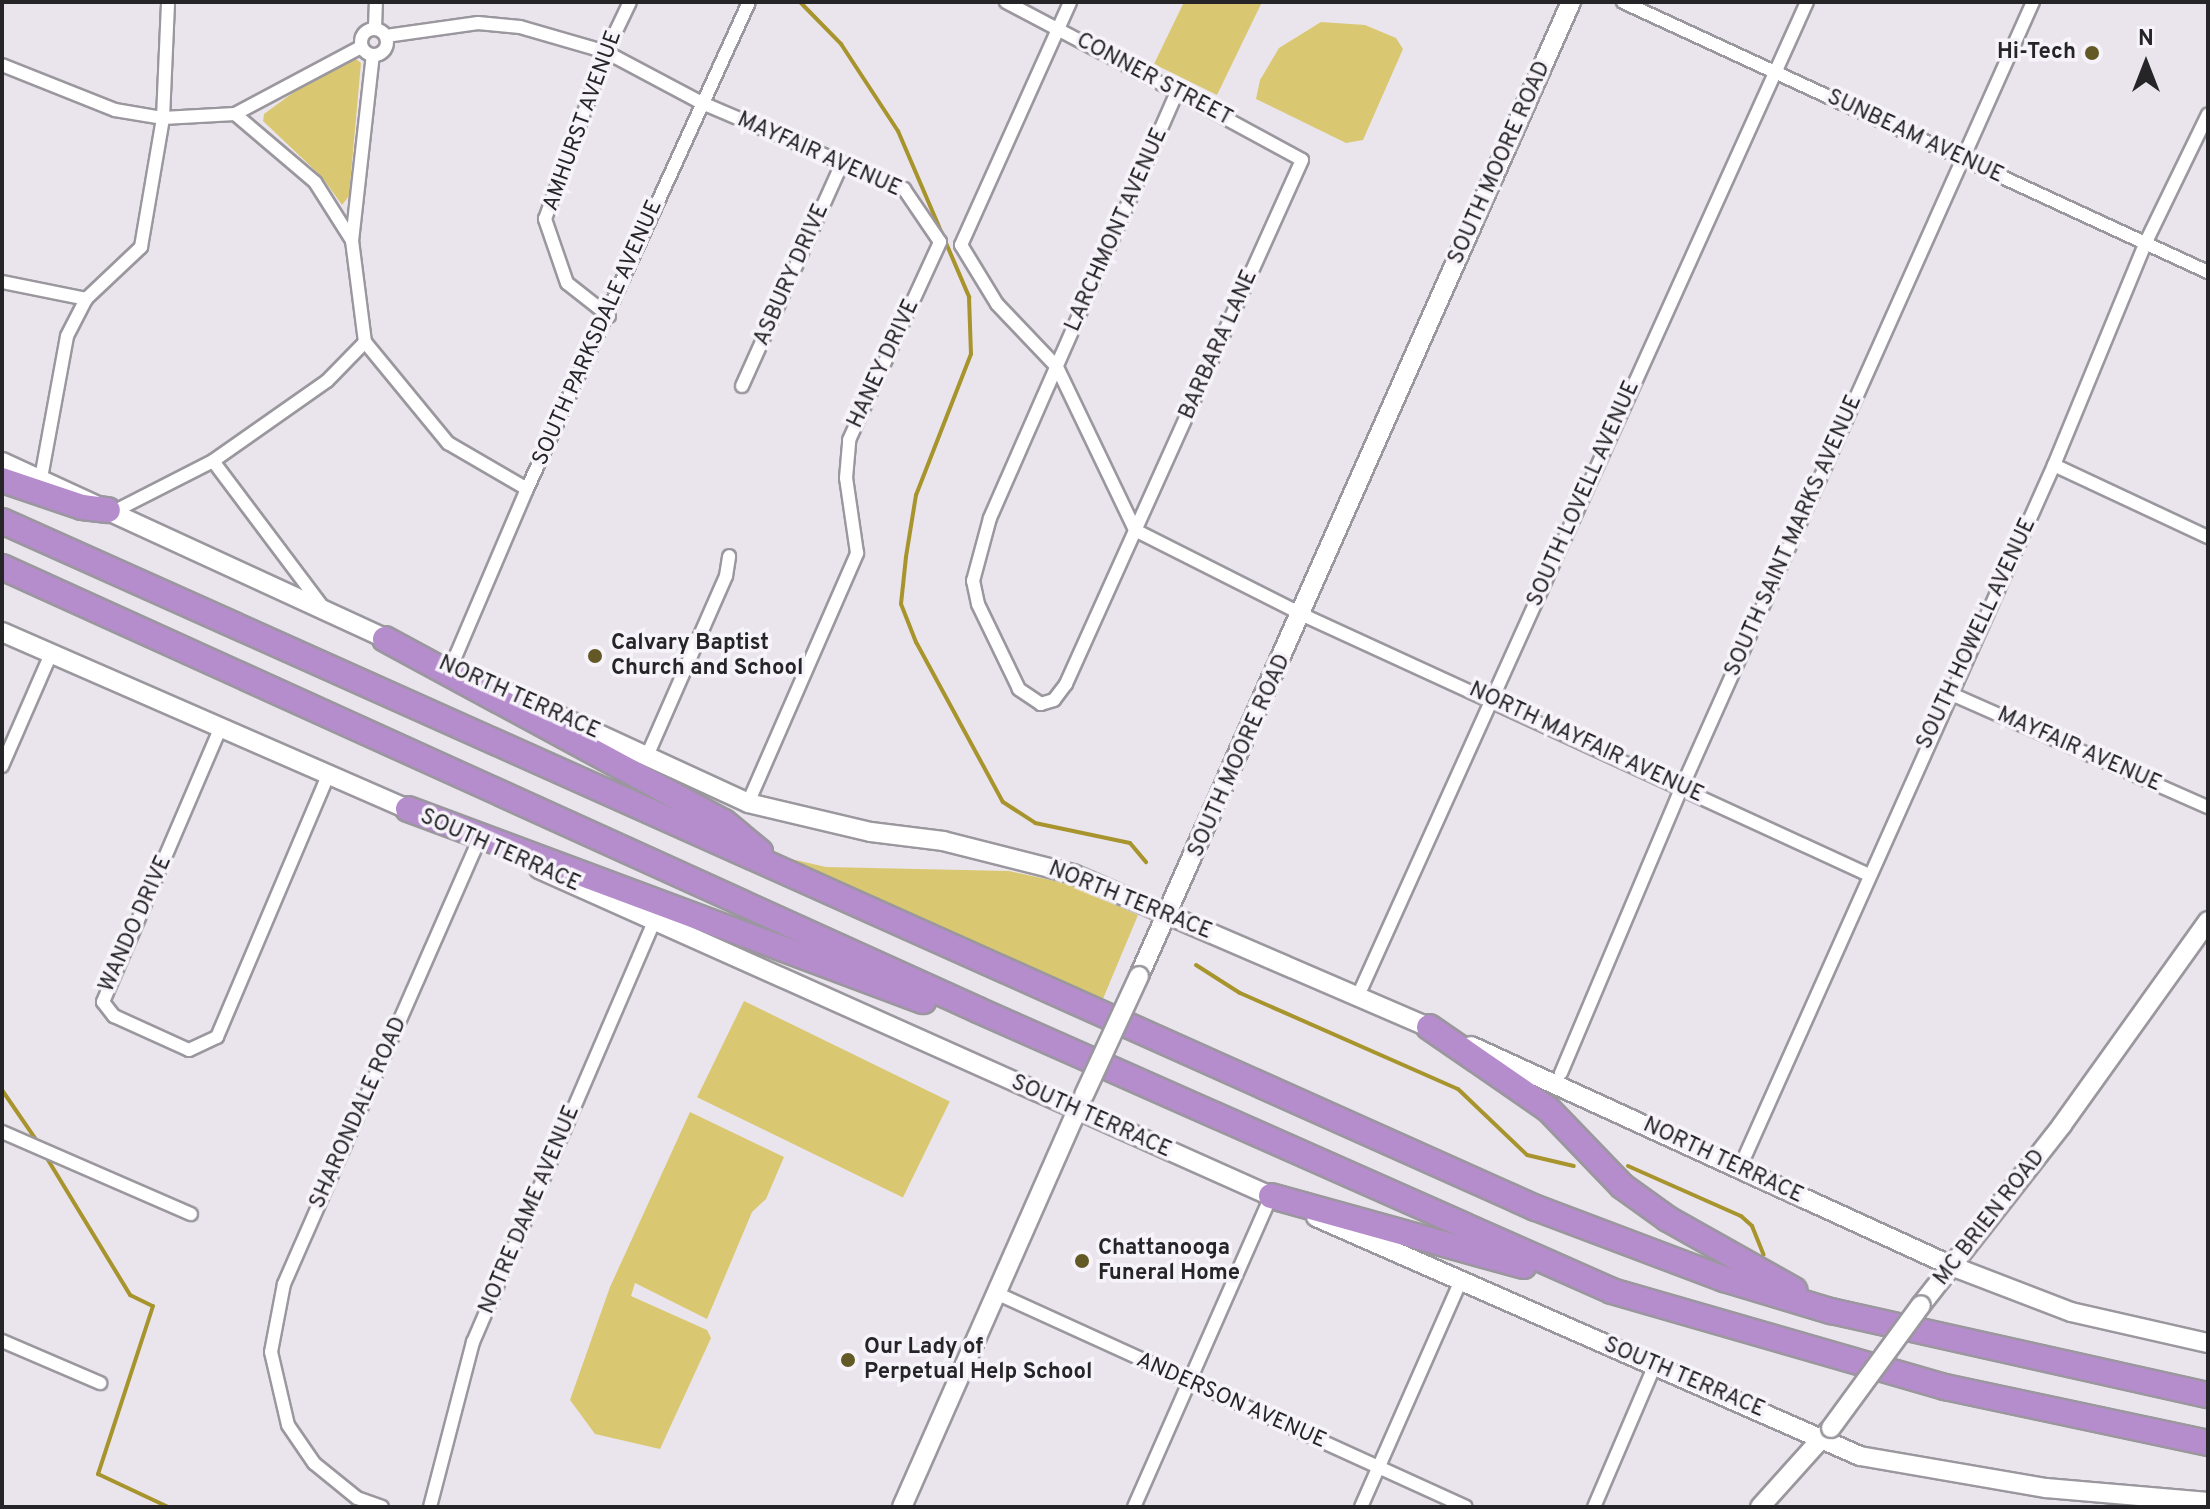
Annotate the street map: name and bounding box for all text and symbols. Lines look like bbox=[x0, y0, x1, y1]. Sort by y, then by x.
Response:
north arrow bbox=[2106, 24, 2186, 104]
text: N bbox=[2138, 26, 2154, 53]
street label: AMHURST AVENUE bbox=[538, 27, 628, 215]
street label: CONNER STREET bbox=[1072, 28, 1236, 132]
place label: Hi-Tech bbox=[1997, 40, 2076, 66]
marker: Hi-Tech bbox=[2083, 44, 2101, 62]
street label: SOUTH MOORE ROAD bbox=[1443, 57, 1557, 269]
street label: SUNBEAM AVENUE bbox=[1822, 84, 2008, 190]
street label: MAYFAIR AVENUE bbox=[733, 107, 905, 203]
street label: LARCHMONT AVENUE bbox=[1060, 123, 1174, 337]
street label: SOUTH PARKSDALE AVENUE bbox=[527, 196, 669, 470]
street label: ASBURY DRIVE bbox=[749, 200, 835, 350]
street label: BARBARA LANE bbox=[1174, 266, 1264, 424]
street label: HANEY DRIVE bbox=[842, 295, 926, 433]
street label: SOUTH LOVELL AVENUE bbox=[1522, 376, 1646, 612]
street label: SOUTH SAINT MARKS AVENUE bbox=[1720, 391, 1868, 681]
street label: SOUTH HOWELL AVENUE bbox=[1912, 514, 2042, 754]
place label: Calvary Baptist Church and School bbox=[611, 630, 803, 682]
marker: Calvary Baptist Church and School bbox=[586, 647, 604, 665]
street label: NORTH TERRACE bbox=[434, 650, 604, 746]
street label: SOUTH MOORE ROAD bbox=[1183, 650, 1297, 862]
street label: NORTH MAYFAIR AVENUE bbox=[1464, 677, 1708, 809]
street label: MAYFAIR AVENUE bbox=[1993, 702, 2165, 798]
street label: SOUTH TERRACE bbox=[415, 804, 585, 898]
street label: WANDO DRIVE bbox=[94, 852, 178, 996]
street label: NORTH TERRACE bbox=[1044, 856, 1216, 946]
street label: SHARONDALE ROAD bbox=[305, 1013, 413, 1213]
street label: SOUTH TERRACE bbox=[1006, 1070, 1176, 1164]
street label: NOTRE DAME AVENUE bbox=[474, 1101, 586, 1319]
street label: NORTH TERRACE bbox=[1638, 1112, 1808, 1210]
street label: MC BRIEN ROAD bbox=[1929, 1145, 2051, 1291]
place label: Chattanooga Funeral Home bbox=[1098, 1235, 1240, 1286]
marker: Chattanooga Funeral Home bbox=[1073, 1252, 1091, 1270]
street label: SOUTH TERRACE bbox=[1599, 1332, 1769, 1424]
place label: Our Lady of Perpetual Help School bbox=[864, 1334, 1092, 1386]
street label: ANDERSON AVENUE bbox=[1132, 1347, 1330, 1455]
marker: Our Lady of Perpetual Help School bbox=[839, 1351, 857, 1369]

